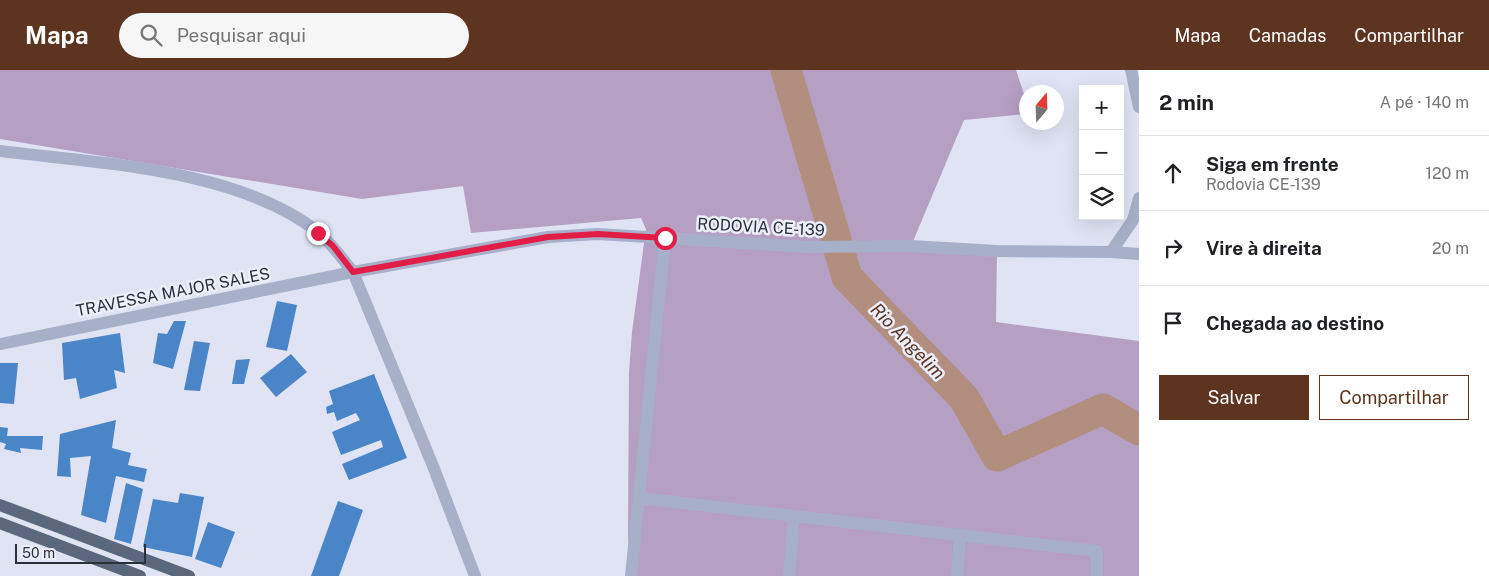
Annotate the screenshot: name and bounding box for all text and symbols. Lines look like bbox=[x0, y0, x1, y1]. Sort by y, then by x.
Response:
search box bbox=[119, 13, 469, 58]
text: Mapa bbox=[25, 21, 89, 49]
icon: search bbox=[137, 21, 165, 49]
text: Pesquisar aqui bbox=[177, 24, 306, 46]
text: Mapa bbox=[1174, 25, 1221, 46]
text: Camadas bbox=[1249, 25, 1326, 46]
text: Compartilhar bbox=[1354, 25, 1464, 46]
north arrow bbox=[1019, 85, 1064, 130]
map controls bbox=[1079, 85, 1124, 220]
button: + bbox=[1079, 85, 1124, 130]
text: 2 min bbox=[1159, 90, 1214, 115]
text: A pé · 140 m bbox=[1380, 93, 1469, 112]
button: − bbox=[1079, 130, 1124, 175]
text: Siga em frente bbox=[1206, 153, 1339, 175]
icon: ahead bbox=[1159, 159, 1187, 187]
text: 120 m bbox=[1425, 164, 1469, 183]
button: layers bbox=[1079, 175, 1124, 220]
text: Rodovia CE-139 bbox=[1206, 175, 1321, 194]
street label: RODOVIA CE-139 bbox=[697, 214, 825, 240]
route end bbox=[307, 222, 330, 245]
route start bbox=[654, 227, 677, 250]
icon: right bbox=[1159, 234, 1187, 262]
text: Vire à direita bbox=[1206, 237, 1322, 259]
text: 20 m bbox=[1432, 239, 1469, 258]
street label: TRAVESSA MAJOR SALES bbox=[74, 264, 272, 320]
water label: Rio Angelim bbox=[867, 299, 949, 383]
icon: arrive bbox=[1159, 309, 1187, 337]
text: Chegada ao destino bbox=[1206, 312, 1384, 334]
button: Salvar bbox=[1159, 375, 1309, 420]
button: Compartilhar bbox=[1319, 375, 1469, 420]
scale bar bbox=[15, 541, 146, 564]
text: 50 m bbox=[22, 545, 55, 561]

